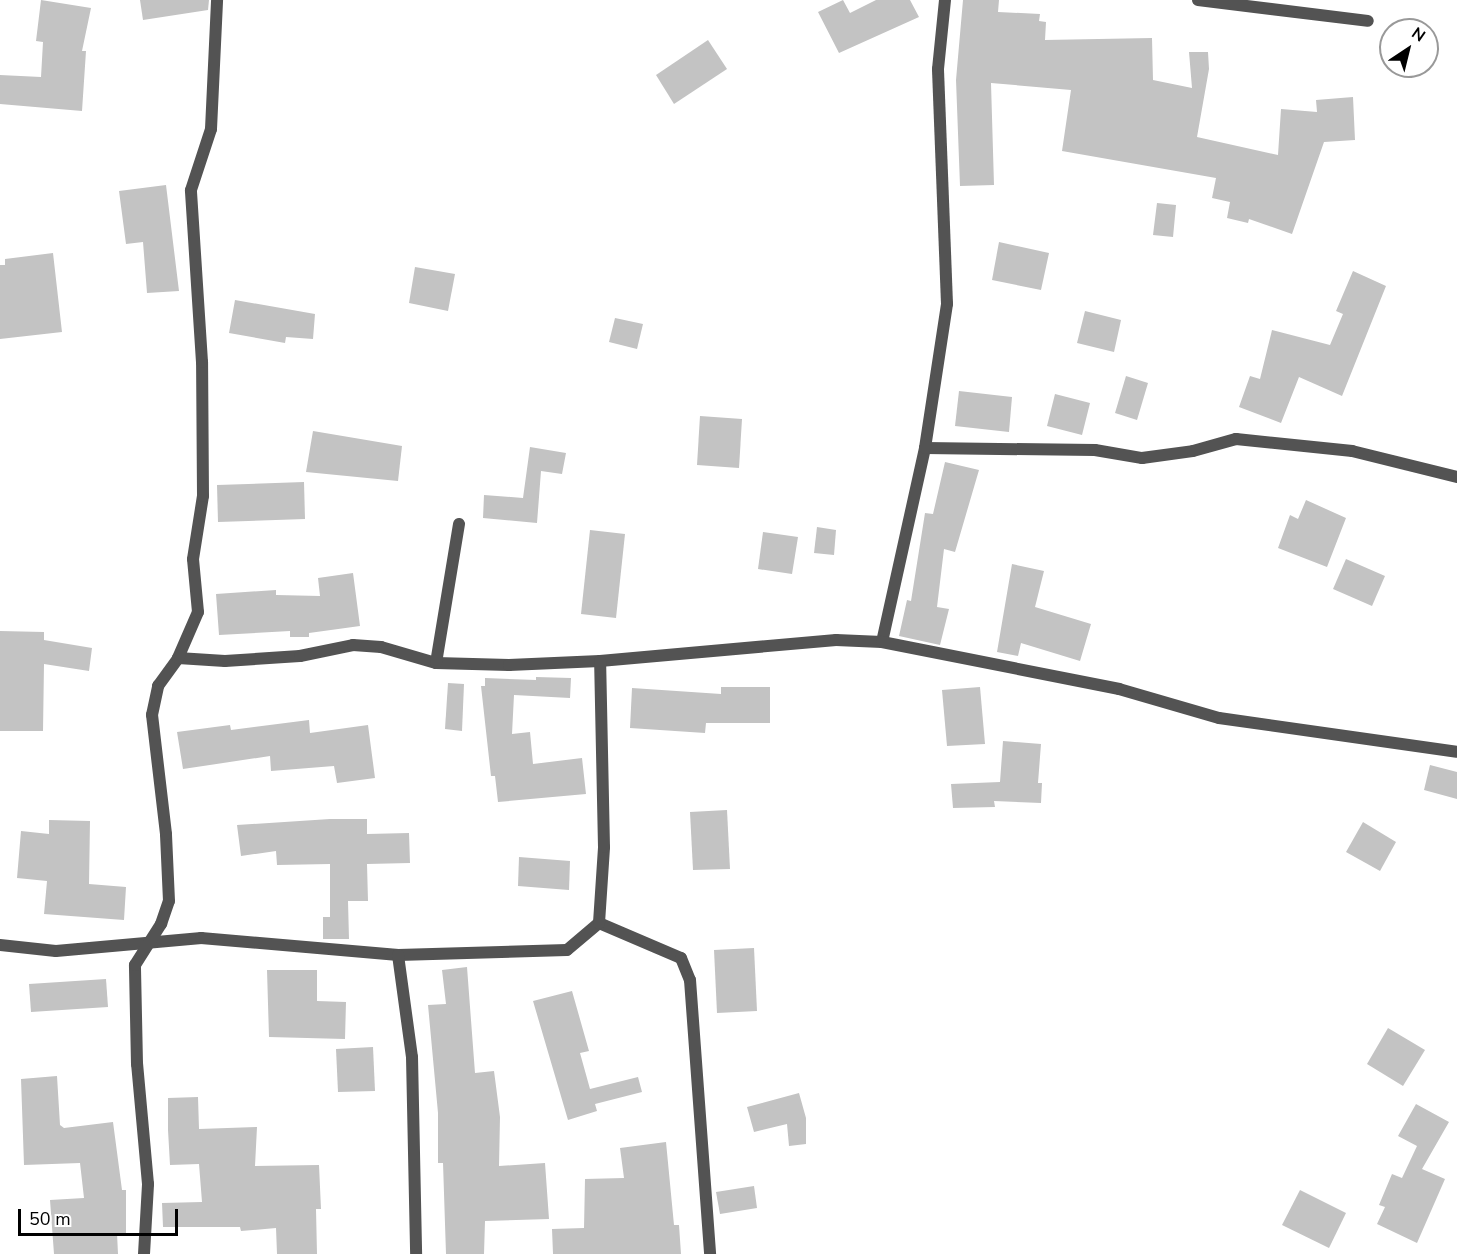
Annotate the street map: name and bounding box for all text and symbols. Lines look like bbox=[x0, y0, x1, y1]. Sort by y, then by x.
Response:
north arrow bbox=[1379, 18, 1439, 78]
text: N bbox=[1407, 22, 1429, 47]
scale bar bbox=[21, 1197, 182, 1235]
text: 50 m bbox=[29, 1207, 71, 1231]

